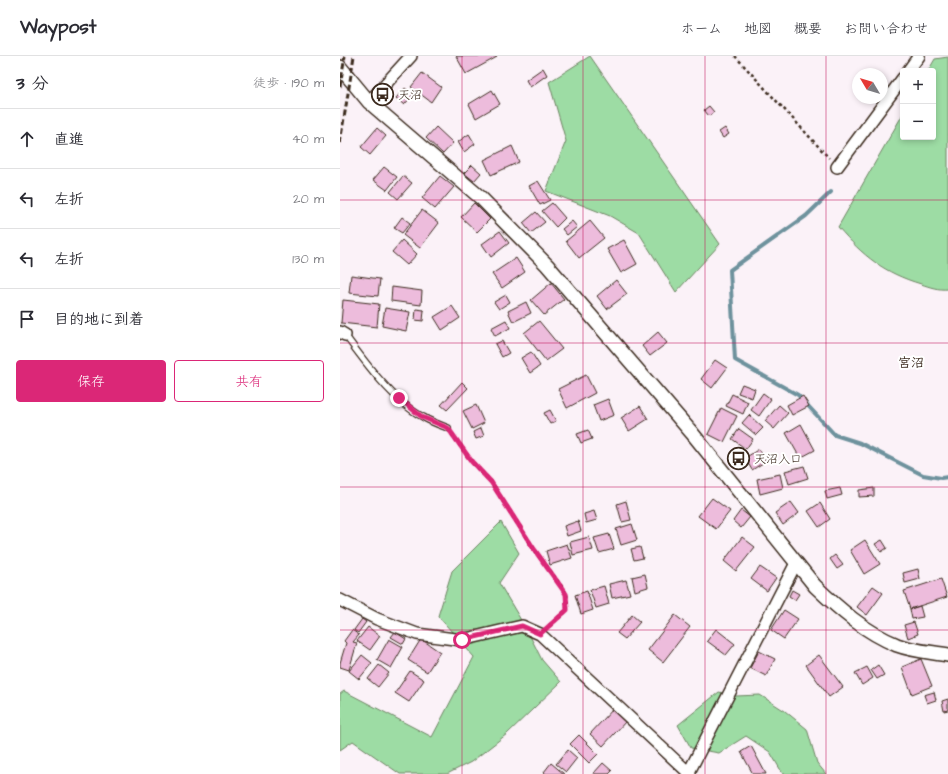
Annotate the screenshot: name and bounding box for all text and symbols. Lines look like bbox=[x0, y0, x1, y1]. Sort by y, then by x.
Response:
text: Waypost bbox=[20, 14, 96, 41]
text: ホーム bbox=[681, 19, 722, 39]
text: 地図 bbox=[744, 19, 772, 39]
text: 概要 bbox=[794, 19, 822, 39]
text: お問い合わせ bbox=[844, 19, 928, 39]
north arrow bbox=[852, 68, 888, 104]
map controls bbox=[900, 68, 936, 140]
button: + bbox=[900, 68, 936, 104]
text: 3 分 bbox=[16, 72, 48, 96]
text: 徒歩 · 190 m bbox=[253, 74, 324, 92]
bus stop icon: 天沼 bbox=[369, 82, 395, 108]
place label: 天沼 bbox=[398, 87, 422, 104]
button: − bbox=[900, 104, 936, 140]
icon: ahead bbox=[16, 128, 38, 150]
text: 直進 bbox=[54, 129, 84, 150]
text: 40 m bbox=[292, 130, 324, 148]
icon: left bbox=[16, 188, 38, 210]
text: 左折 bbox=[54, 189, 84, 210]
text: 20 m bbox=[293, 190, 324, 208]
icon: left bbox=[16, 248, 38, 270]
text: 左折 bbox=[54, 249, 84, 270]
text: 130 m bbox=[292, 250, 324, 268]
icon: arrive bbox=[16, 308, 38, 330]
text: 目的地に到着 bbox=[54, 309, 144, 330]
district label: 宮沼 bbox=[898, 354, 924, 372]
button: 保存 bbox=[16, 360, 166, 402]
button: 共有 bbox=[174, 360, 324, 402]
route end bbox=[390, 389, 408, 407]
bus stop icon: 天沼入口 bbox=[725, 446, 751, 472]
place label: 天沼入口 bbox=[754, 451, 802, 468]
route start bbox=[453, 631, 471, 649]

